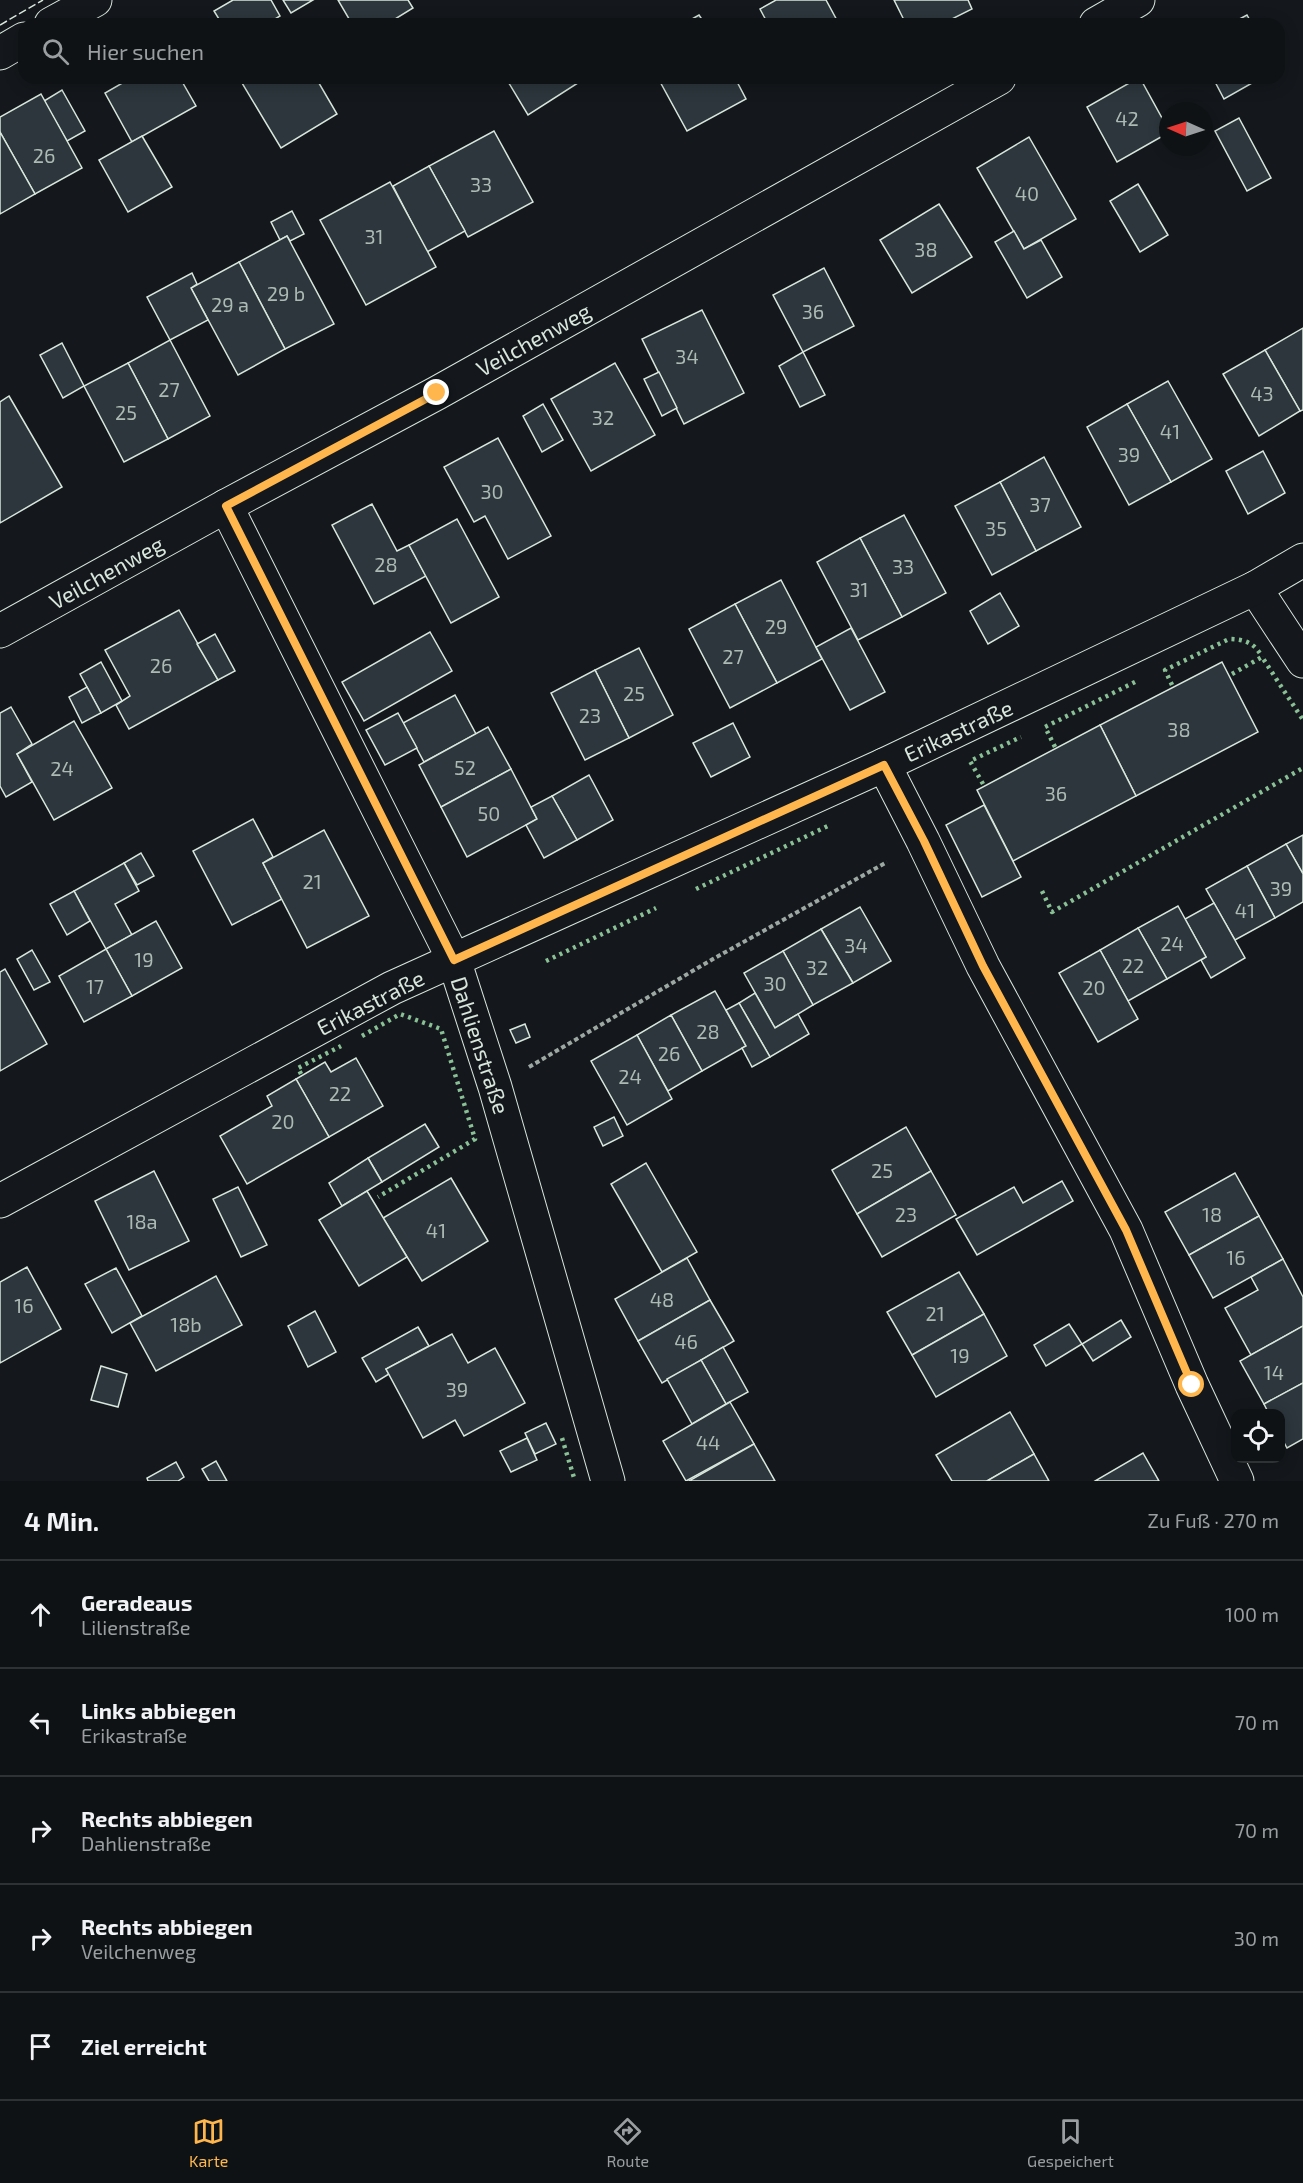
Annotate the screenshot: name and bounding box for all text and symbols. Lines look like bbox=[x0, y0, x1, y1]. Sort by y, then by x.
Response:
search box bbox=[18, 18, 1285, 84]
icon: search bbox=[39, 35, 72, 68]
text: Hier suchen bbox=[87, 38, 204, 64]
north arrow bbox=[1159, 102, 1213, 156]
house number: 42 bbox=[1115, 106, 1139, 130]
house number: 26 bbox=[33, 143, 55, 167]
house number: 33 bbox=[470, 172, 492, 196]
house number: 40 bbox=[1015, 181, 1039, 205]
house number: 31 bbox=[364, 224, 384, 248]
house number: 38 bbox=[914, 237, 938, 261]
house number: 29 b bbox=[267, 281, 305, 305]
house number: 29 a bbox=[211, 292, 249, 316]
street label: Veilchenweg bbox=[471, 297, 595, 381]
house number: 36 bbox=[802, 299, 824, 323]
house number: 34 bbox=[675, 344, 699, 368]
house number: 27 bbox=[158, 377, 180, 401]
route end bbox=[423, 379, 449, 405]
house number: 43 bbox=[1250, 381, 1274, 405]
house number: 25 bbox=[115, 400, 137, 424]
house number: 32 bbox=[592, 405, 614, 429]
house number: 41 bbox=[1160, 419, 1180, 443]
house number: 39 bbox=[1118, 442, 1140, 466]
house number: 30 bbox=[480, 479, 504, 503]
house number: 37 bbox=[1029, 492, 1051, 516]
house number: 35 bbox=[985, 516, 1007, 540]
street label: Veilchenweg bbox=[44, 530, 168, 614]
house number: 28 bbox=[374, 552, 398, 576]
house number: 33 bbox=[892, 554, 914, 578]
house number: 31 bbox=[849, 577, 869, 601]
house number: 29 bbox=[765, 614, 787, 638]
house number: 27 bbox=[722, 644, 744, 668]
house number: 26 bbox=[150, 653, 172, 677]
house number: 25 bbox=[623, 681, 645, 705]
street label: Erikastraße bbox=[899, 693, 1017, 767]
house number: 23 bbox=[579, 703, 601, 727]
house number: 38 bbox=[1167, 717, 1191, 741]
house number: 52 bbox=[454, 755, 476, 779]
house number: 24 bbox=[50, 756, 74, 780]
house number: 36 bbox=[1045, 781, 1067, 805]
house number: 50 bbox=[478, 801, 500, 825]
house number: 21 bbox=[302, 869, 322, 893]
house number: 39 bbox=[1270, 876, 1292, 900]
house number: 41 bbox=[1235, 898, 1255, 922]
house number: 24 bbox=[1160, 931, 1184, 955]
house number: 34 bbox=[844, 933, 868, 957]
house number: 19 bbox=[134, 947, 154, 971]
house number: 22 bbox=[1122, 953, 1144, 977]
house number: 32 bbox=[806, 955, 828, 979]
street label: Erikastraße bbox=[312, 964, 428, 1040]
house number: 30 bbox=[763, 971, 787, 995]
street label: Dahlienstraße bbox=[447, 973, 515, 1117]
house number: 17 bbox=[86, 974, 104, 998]
house number: 20 bbox=[1082, 975, 1106, 999]
house number: 28 bbox=[696, 1019, 720, 1043]
house number: 26 bbox=[658, 1041, 680, 1065]
house number: 24 bbox=[618, 1064, 642, 1088]
house number: 22 bbox=[329, 1081, 351, 1105]
house number: 20 bbox=[271, 1109, 295, 1133]
house number: 25 bbox=[871, 1158, 893, 1182]
house number: 23 bbox=[895, 1202, 917, 1226]
house number: 18 bbox=[1202, 1202, 1222, 1226]
house number: 18a bbox=[126, 1209, 158, 1233]
house number: 41 bbox=[426, 1218, 446, 1242]
house number: 16 bbox=[1226, 1245, 1246, 1269]
house number: 48 bbox=[650, 1287, 674, 1311]
house number: 16 bbox=[14, 1293, 34, 1317]
house number: 21 bbox=[925, 1301, 945, 1325]
house number: 18b bbox=[170, 1312, 202, 1336]
house number: 46 bbox=[674, 1329, 698, 1353]
house number: 19 bbox=[950, 1343, 970, 1367]
house number: 14 bbox=[1264, 1360, 1284, 1384]
route start bbox=[1178, 1371, 1204, 1397]
house number: 39 bbox=[446, 1377, 468, 1401]
map controls bbox=[1231, 1409, 1285, 1463]
button: locate bbox=[1231, 1409, 1285, 1463]
house number: 44 bbox=[696, 1430, 720, 1454]
text: 4 Min. bbox=[24, 1505, 99, 1536]
text: Zu Fuß · 270 m bbox=[1148, 1508, 1279, 1532]
text: Geradeaus bbox=[81, 1589, 192, 1615]
icon: ahead bbox=[24, 1598, 57, 1631]
text: 100 m bbox=[1225, 1602, 1279, 1626]
text: Lilienstraße bbox=[81, 1615, 191, 1639]
text: Links abbiegen bbox=[81, 1697, 236, 1723]
icon: left bbox=[24, 1706, 57, 1739]
text: 70 m bbox=[1235, 1710, 1279, 1734]
text: Erikastraße bbox=[81, 1723, 187, 1747]
text: Rechts abbiegen bbox=[81, 1805, 253, 1831]
icon: right bbox=[24, 1814, 57, 1847]
text: 70 m bbox=[1235, 1818, 1279, 1842]
text: Dahlienstraße bbox=[81, 1831, 211, 1855]
text: Rechts abbiegen bbox=[81, 1913, 253, 1939]
icon: right bbox=[24, 1922, 57, 1955]
text: 30 m bbox=[1234, 1926, 1279, 1950]
text: Veilchenweg bbox=[81, 1939, 196, 1963]
icon: arrive bbox=[24, 2030, 57, 2063]
text: Ziel erreicht bbox=[81, 2033, 207, 2059]
tab: Karte bbox=[189, 2115, 228, 2170]
tab: Route bbox=[606, 2115, 649, 2170]
tab: Gespeichert bbox=[1027, 2115, 1114, 2170]

